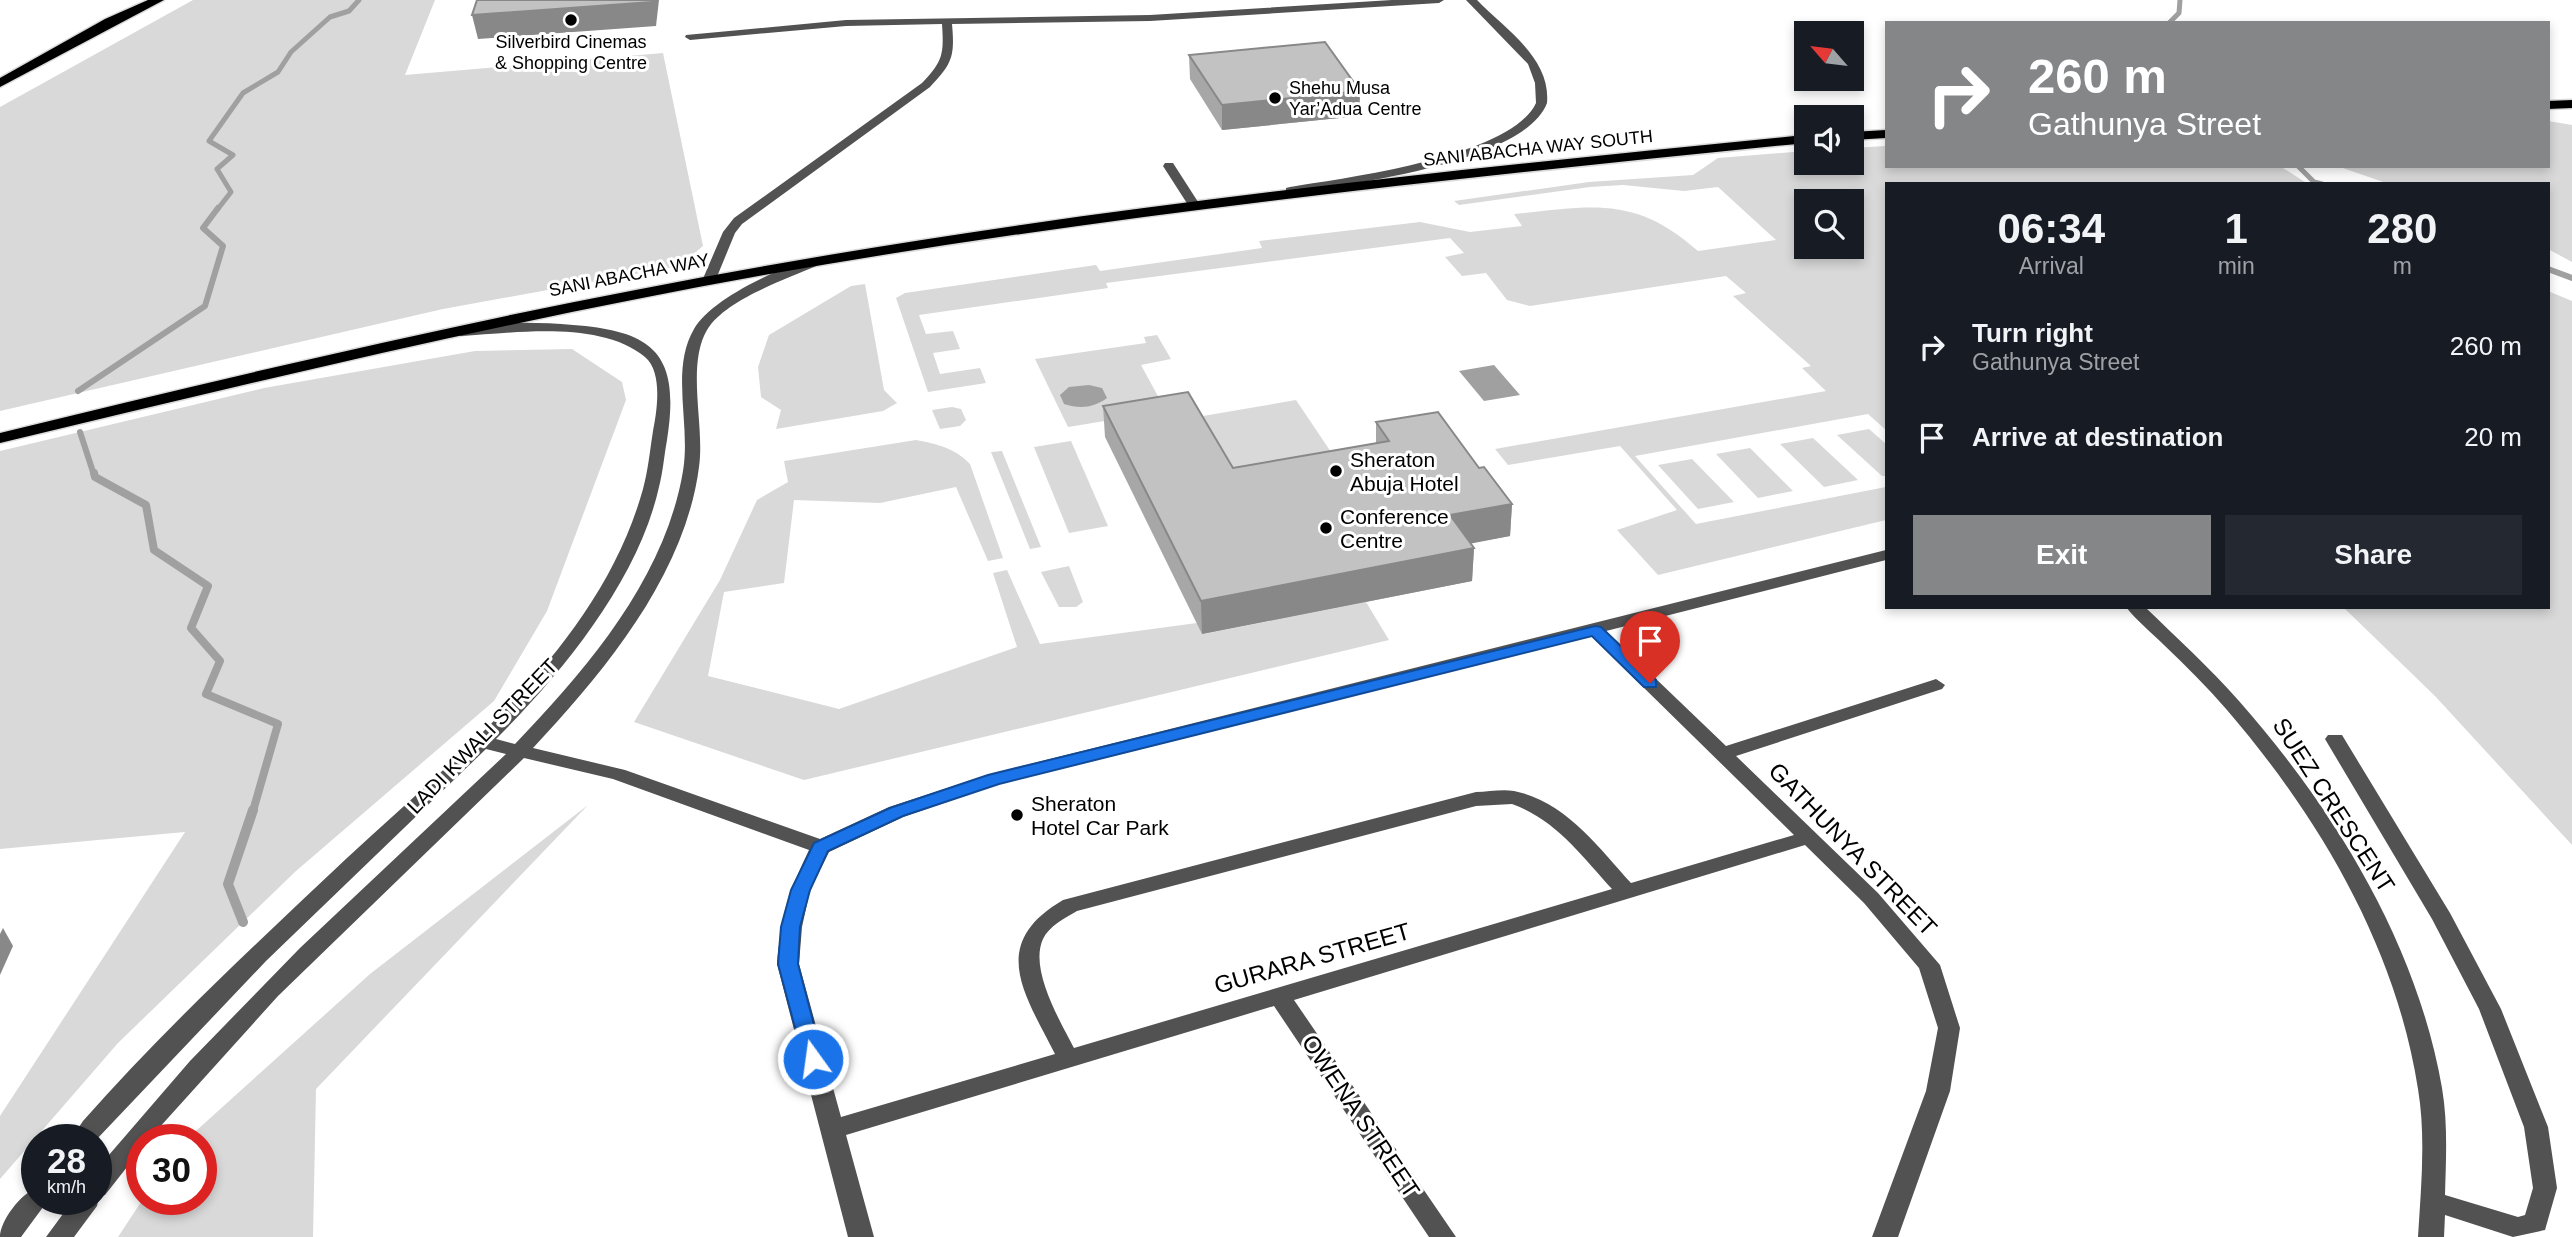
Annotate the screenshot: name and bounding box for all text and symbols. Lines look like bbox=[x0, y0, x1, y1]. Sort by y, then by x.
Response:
marker: Silverbird Cinemas & Shopping Centre bbox=[563, 12, 579, 28]
north arrow bbox=[1794, 21, 1864, 91]
map controls bbox=[1794, 21, 1864, 259]
place label: Silverbird Cinemas & Shopping Centre bbox=[495, 32, 647, 73]
icon: right bbox=[1913, 49, 2004, 140]
text: 260 m bbox=[2028, 49, 2167, 103]
place label: Shehu Musa Yar’Adua Centre bbox=[1289, 78, 1421, 119]
marker: Shehu Musa Yar’Adua Centre bbox=[1267, 90, 1283, 106]
button: sound bbox=[1794, 105, 1864, 175]
text: Gathunya Street bbox=[2028, 106, 2261, 142]
street label: SANI ABACHA WAY SOUTH bbox=[1422, 126, 1654, 170]
button: search bbox=[1794, 189, 1864, 259]
text: 06:34 bbox=[1998, 205, 2105, 252]
text: 1 bbox=[2224, 205, 2248, 252]
text: 280 bbox=[2367, 205, 2437, 252]
street label: SANI ABACHA WAY bbox=[547, 250, 711, 300]
text: Arrival bbox=[2019, 253, 2084, 279]
text: min bbox=[2218, 253, 2255, 279]
text: m bbox=[2393, 253, 2412, 279]
text: Turn right bbox=[1972, 318, 2093, 348]
icon: right bbox=[1913, 328, 1951, 366]
text: 260 m bbox=[2450, 331, 2522, 361]
text: Gathunya Street bbox=[1972, 349, 2140, 375]
icon: arrive bbox=[1913, 419, 1951, 457]
text: Arrive at destination bbox=[1972, 422, 2223, 452]
text: 20 m bbox=[2464, 422, 2522, 452]
place label: Sheraton Abuja Hotel bbox=[1350, 448, 1459, 495]
marker: Sheraton Abuja Hotel bbox=[1328, 463, 1344, 479]
place label: Conference Centre bbox=[1340, 505, 1449, 552]
button: Exit bbox=[1913, 515, 2211, 595]
button: Share bbox=[2225, 515, 2522, 595]
marker: Conference Centre bbox=[1318, 520, 1334, 536]
pin bbox=[1620, 611, 1680, 683]
icon: arrive bbox=[1631, 622, 1669, 660]
street label: LADI KWALI STREET bbox=[402, 654, 562, 818]
street label: SUEZ CRESCENT bbox=[2267, 713, 2401, 898]
street label: GATHUNYA STREET bbox=[1763, 757, 1943, 941]
place label: Sheraton Hotel Car Park bbox=[1031, 792, 1169, 839]
marker: Sheraton Hotel Car Park bbox=[1009, 807, 1025, 823]
street label: GURARA STREET bbox=[1211, 917, 1413, 999]
position arrow bbox=[776, 1022, 850, 1096]
street label: OWENA STREET bbox=[1296, 1029, 1426, 1203]
speed limit sign: 30 bbox=[126, 1124, 217, 1215]
text: 28 bbox=[47, 1141, 86, 1180]
text: km/h bbox=[47, 1177, 86, 1197]

